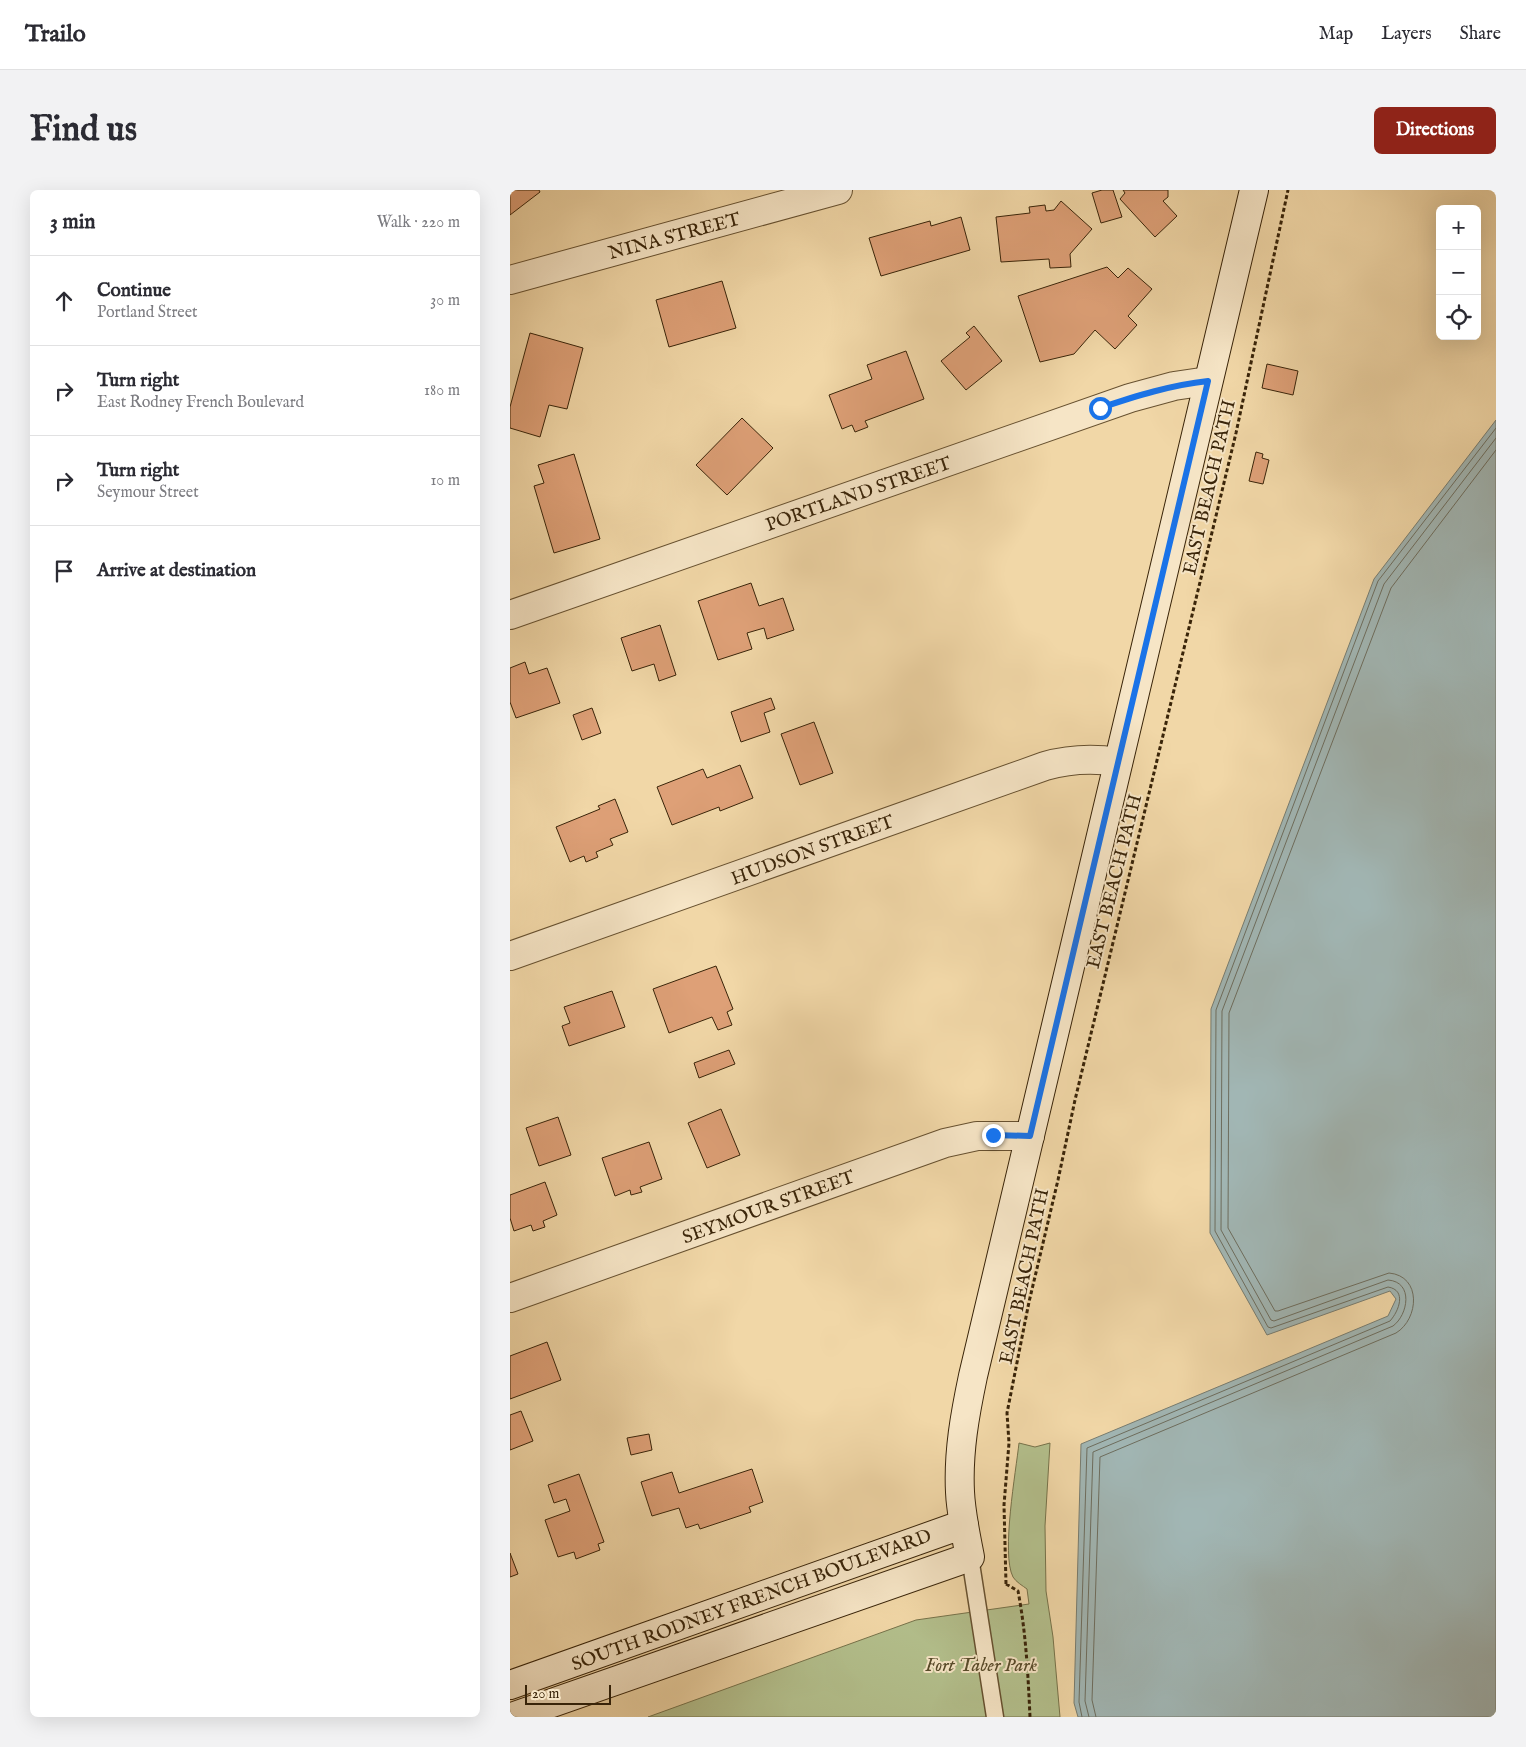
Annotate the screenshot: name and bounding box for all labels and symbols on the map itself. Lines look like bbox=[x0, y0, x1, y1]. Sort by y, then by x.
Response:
street label: NINA STREET bbox=[606, 208, 743, 266]
route start bbox=[1089, 397, 1112, 420]
street label: EAST BEACH PATH bbox=[1178, 397, 1242, 577]
street label: PORTLAND STREET bbox=[763, 452, 955, 538]
street label: EAST BEACH PATH bbox=[1082, 792, 1148, 971]
street label: HUDSON STREET bbox=[728, 810, 898, 891]
route end bbox=[982, 1124, 1005, 1147]
street label: SEYMOUR STREET bbox=[679, 1165, 858, 1250]
street label: EAST BEACH PATH bbox=[995, 1186, 1055, 1367]
street label: SOUTH RODNEY FRENCH BOULEVARD bbox=[568, 1524, 935, 1677]
park label: Fort Taber Park bbox=[925, 1654, 1037, 1678]
scale bar bbox=[525, 1682, 611, 1705]

